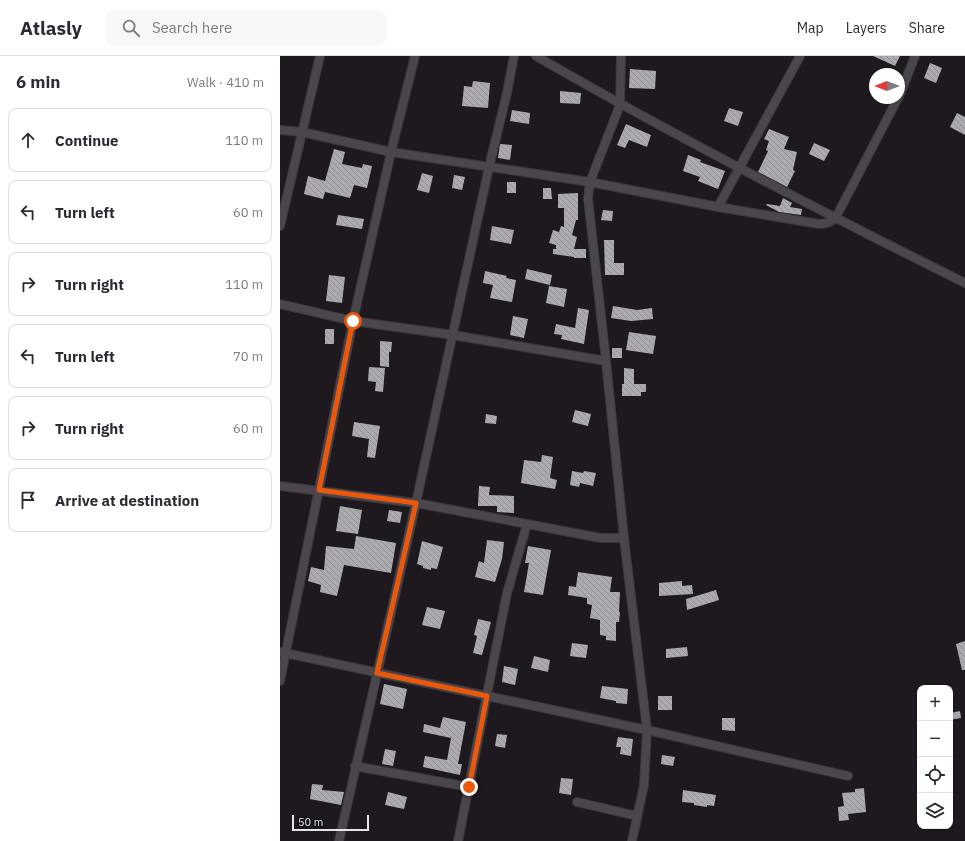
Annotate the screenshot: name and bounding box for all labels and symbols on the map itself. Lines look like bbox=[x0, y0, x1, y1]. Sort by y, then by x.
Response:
north arrow bbox=[869, 68, 905, 104]
route start bbox=[344, 312, 362, 330]
route end bbox=[460, 778, 478, 796]
scale bar bbox=[292, 813, 369, 832]

